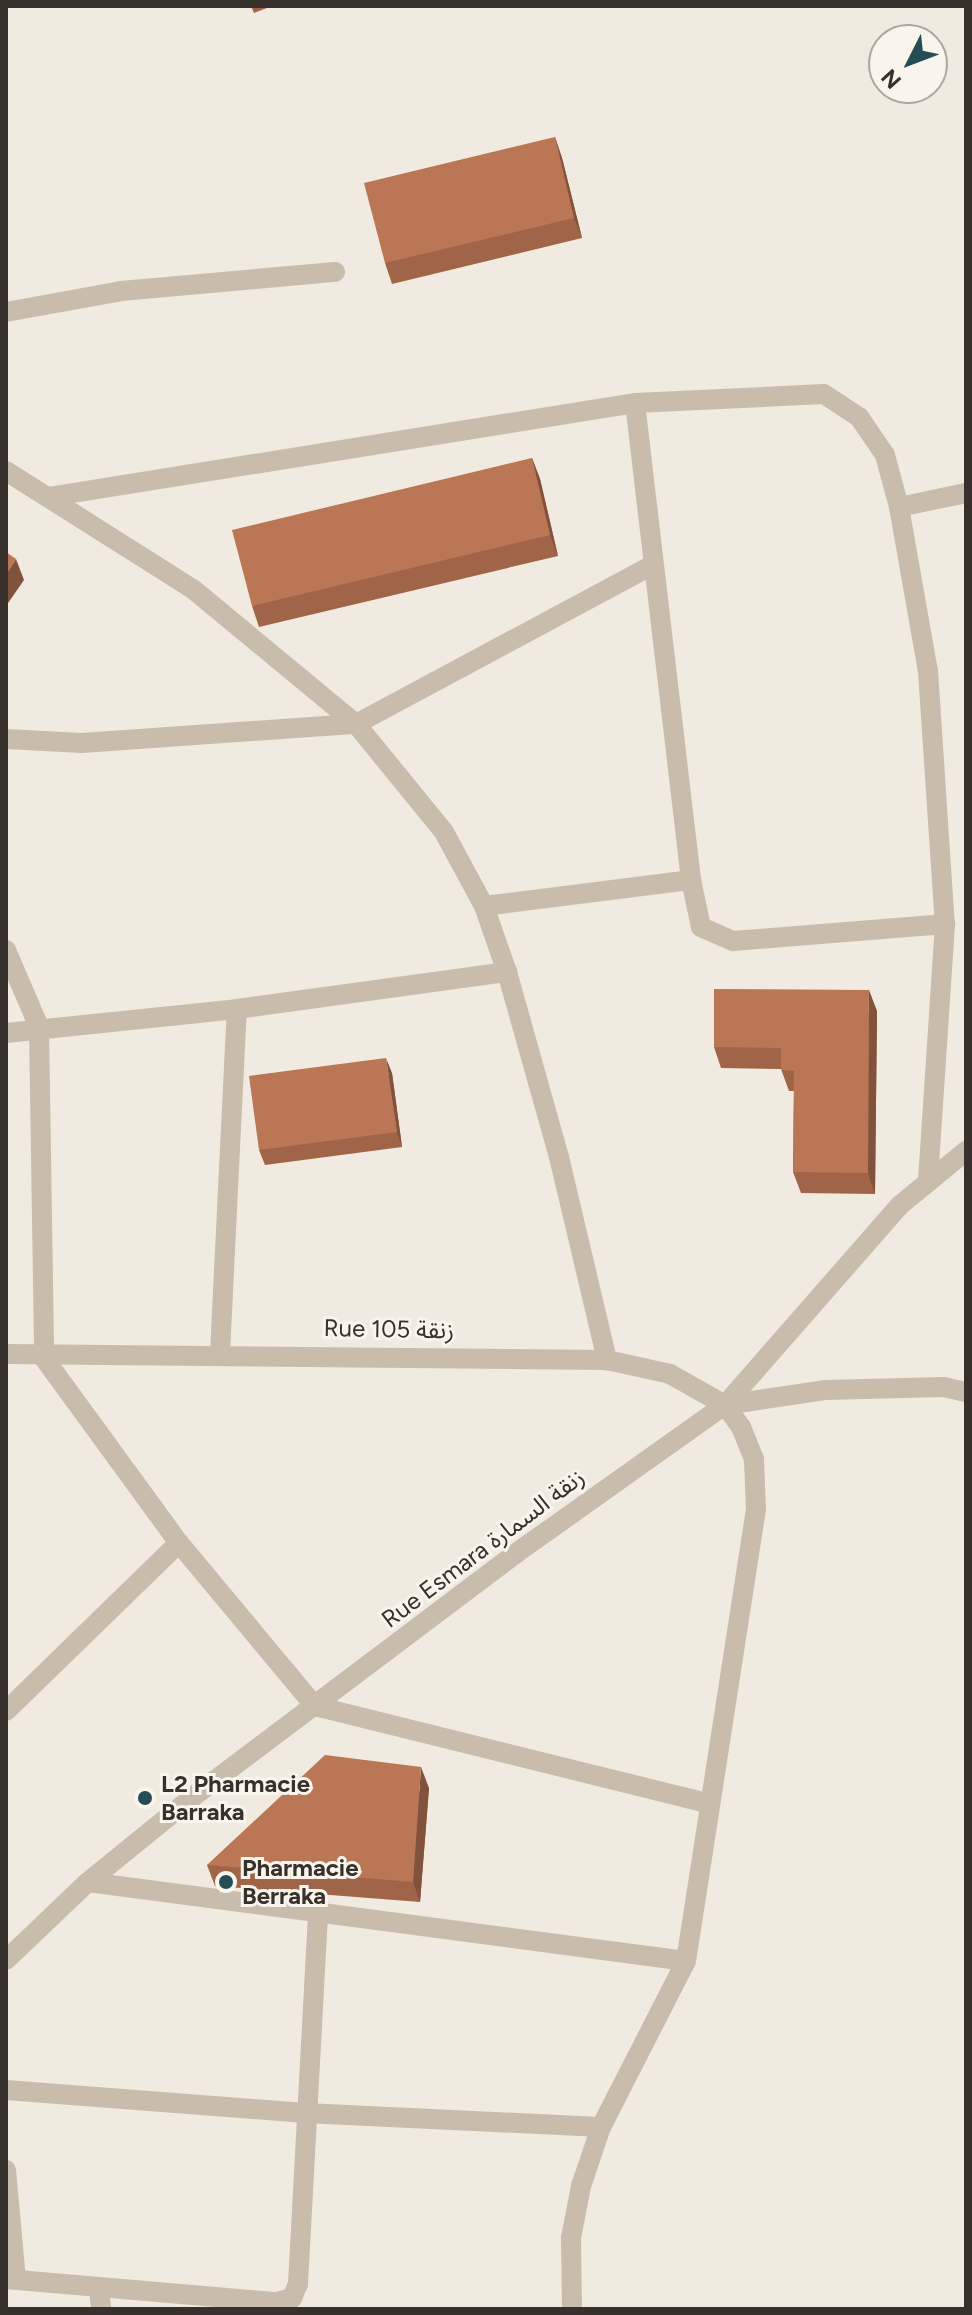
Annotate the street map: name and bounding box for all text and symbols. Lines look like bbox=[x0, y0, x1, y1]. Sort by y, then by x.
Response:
north arrow bbox=[868, 24, 948, 104]
text: N bbox=[876, 64, 907, 94]
street label: Rue 105 زنقة bbox=[323, 1313, 455, 1345]
street label: Rue Esmara زنقة السمارة bbox=[376, 1462, 590, 1634]
place label: L2 Pharmacie Barraka bbox=[161, 1770, 310, 1826]
marker: L2 Pharmacie Barraka bbox=[136, 1789, 154, 1807]
place label: Pharmacie Berraka bbox=[242, 1854, 358, 1910]
marker: Pharmacie Berraka bbox=[217, 1873, 235, 1891]

